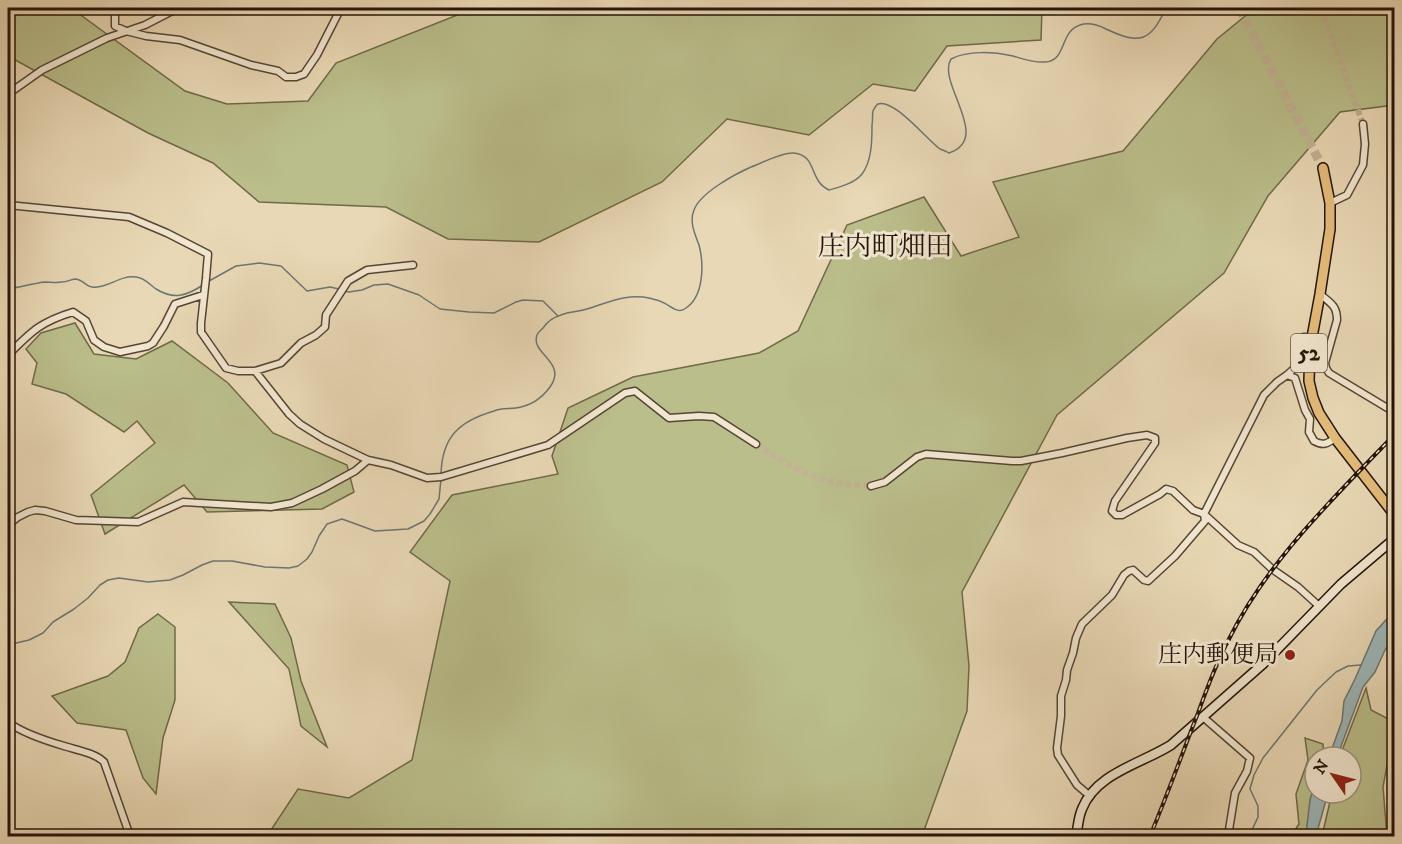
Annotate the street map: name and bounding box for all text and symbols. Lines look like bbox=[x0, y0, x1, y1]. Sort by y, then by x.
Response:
district label: 庄内町畑田 bbox=[818, 230, 953, 264]
road number: 52 bbox=[1291, 334, 1327, 372]
place label: 庄内郵便局 bbox=[1158, 640, 1278, 670]
marker: 庄内郵便局 bbox=[1283, 648, 1297, 662]
north arrow bbox=[1303, 745, 1363, 805]
text: N bbox=[1310, 756, 1333, 778]

